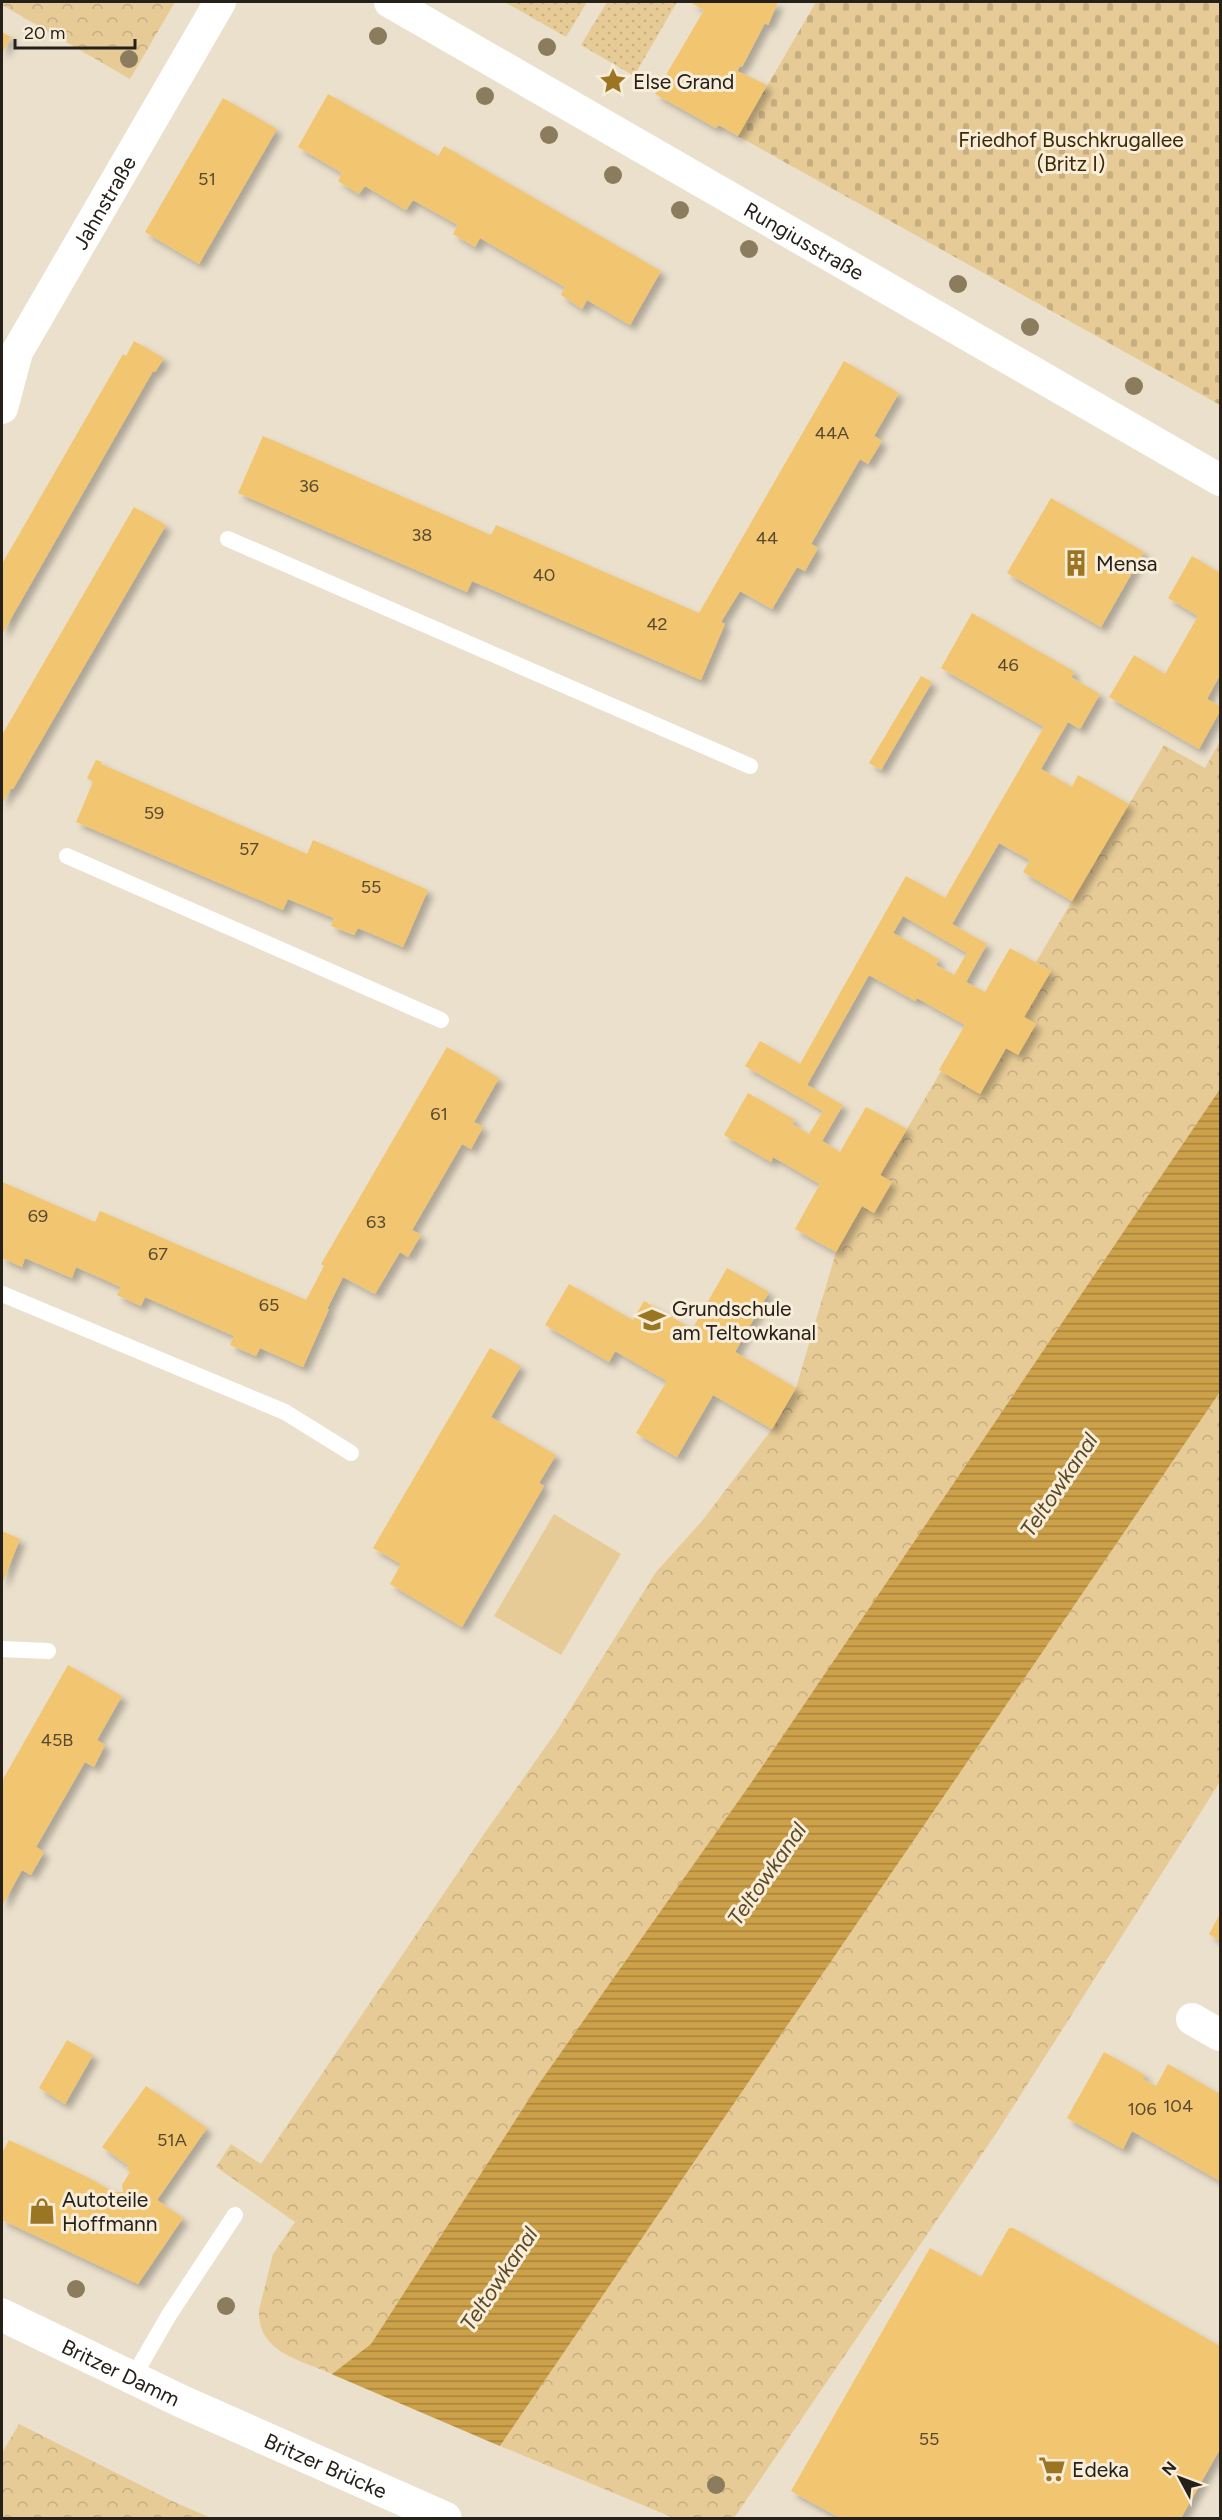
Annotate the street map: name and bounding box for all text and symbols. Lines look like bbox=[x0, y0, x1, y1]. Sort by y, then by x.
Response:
scale bar bbox=[15, 12, 135, 50]
text: 20 m bbox=[24, 22, 65, 44]
place icon: Else Grand bbox=[598, 66, 628, 96]
place label: Else Grand bbox=[633, 69, 734, 94]
park label: Friedhof Buschkrugallee (Britz I) bbox=[958, 127, 1184, 176]
street label: Jahnstraße bbox=[67, 151, 141, 254]
house number: 51 bbox=[198, 168, 216, 190]
street label: Rungiusstraße bbox=[740, 196, 869, 285]
house number: 44A bbox=[815, 422, 849, 444]
house number: 36 bbox=[299, 475, 319, 497]
house number: 38 bbox=[412, 524, 432, 546]
house number: 44 bbox=[756, 527, 778, 549]
building icon: Mensa bbox=[1061, 548, 1091, 578]
place label: Mensa bbox=[1096, 551, 1157, 576]
house number: 40 bbox=[533, 564, 555, 586]
house number: 42 bbox=[646, 613, 668, 635]
house number: 46 bbox=[997, 654, 1019, 676]
house number: 59 bbox=[144, 802, 164, 824]
house number: 57 bbox=[239, 838, 259, 860]
house number: 55 bbox=[361, 876, 381, 898]
house number: 61 bbox=[430, 1103, 448, 1125]
house number: 69 bbox=[28, 1205, 48, 1227]
house number: 63 bbox=[366, 1211, 386, 1233]
house number: 67 bbox=[148, 1243, 168, 1265]
house number: 65 bbox=[259, 1294, 279, 1316]
place label: Grundschule am Teltowkanal bbox=[672, 1296, 816, 1345]
school or university icon: Grundschule am Teltowkanal bbox=[637, 1305, 667, 1335]
water label: Teltowkanal bbox=[1014, 1428, 1104, 1542]
house number: 45B bbox=[41, 1729, 73, 1751]
water label: Teltowkanal bbox=[722, 1817, 812, 1931]
house number: 104 bbox=[1163, 2095, 1193, 2117]
house number: 106 bbox=[1127, 2098, 1157, 2120]
house number: 51A bbox=[157, 2129, 187, 2151]
place label: Autoteile Hoffmann bbox=[62, 2187, 157, 2236]
shop icon: Autoteile Hoffmann bbox=[27, 2196, 57, 2226]
water label: Teltowkanal bbox=[454, 2222, 544, 2336]
street label: Britzer Damm bbox=[58, 2333, 184, 2411]
street label: Britzer Brücke bbox=[261, 2427, 391, 2503]
house number: 55 bbox=[919, 2428, 939, 2450]
north arrow bbox=[1150, 2448, 1210, 2508]
supermarket icon: Edeka bbox=[1037, 2454, 1067, 2484]
place label: Edeka bbox=[1072, 2457, 1129, 2482]
text: N bbox=[1158, 2458, 1180, 2479]

